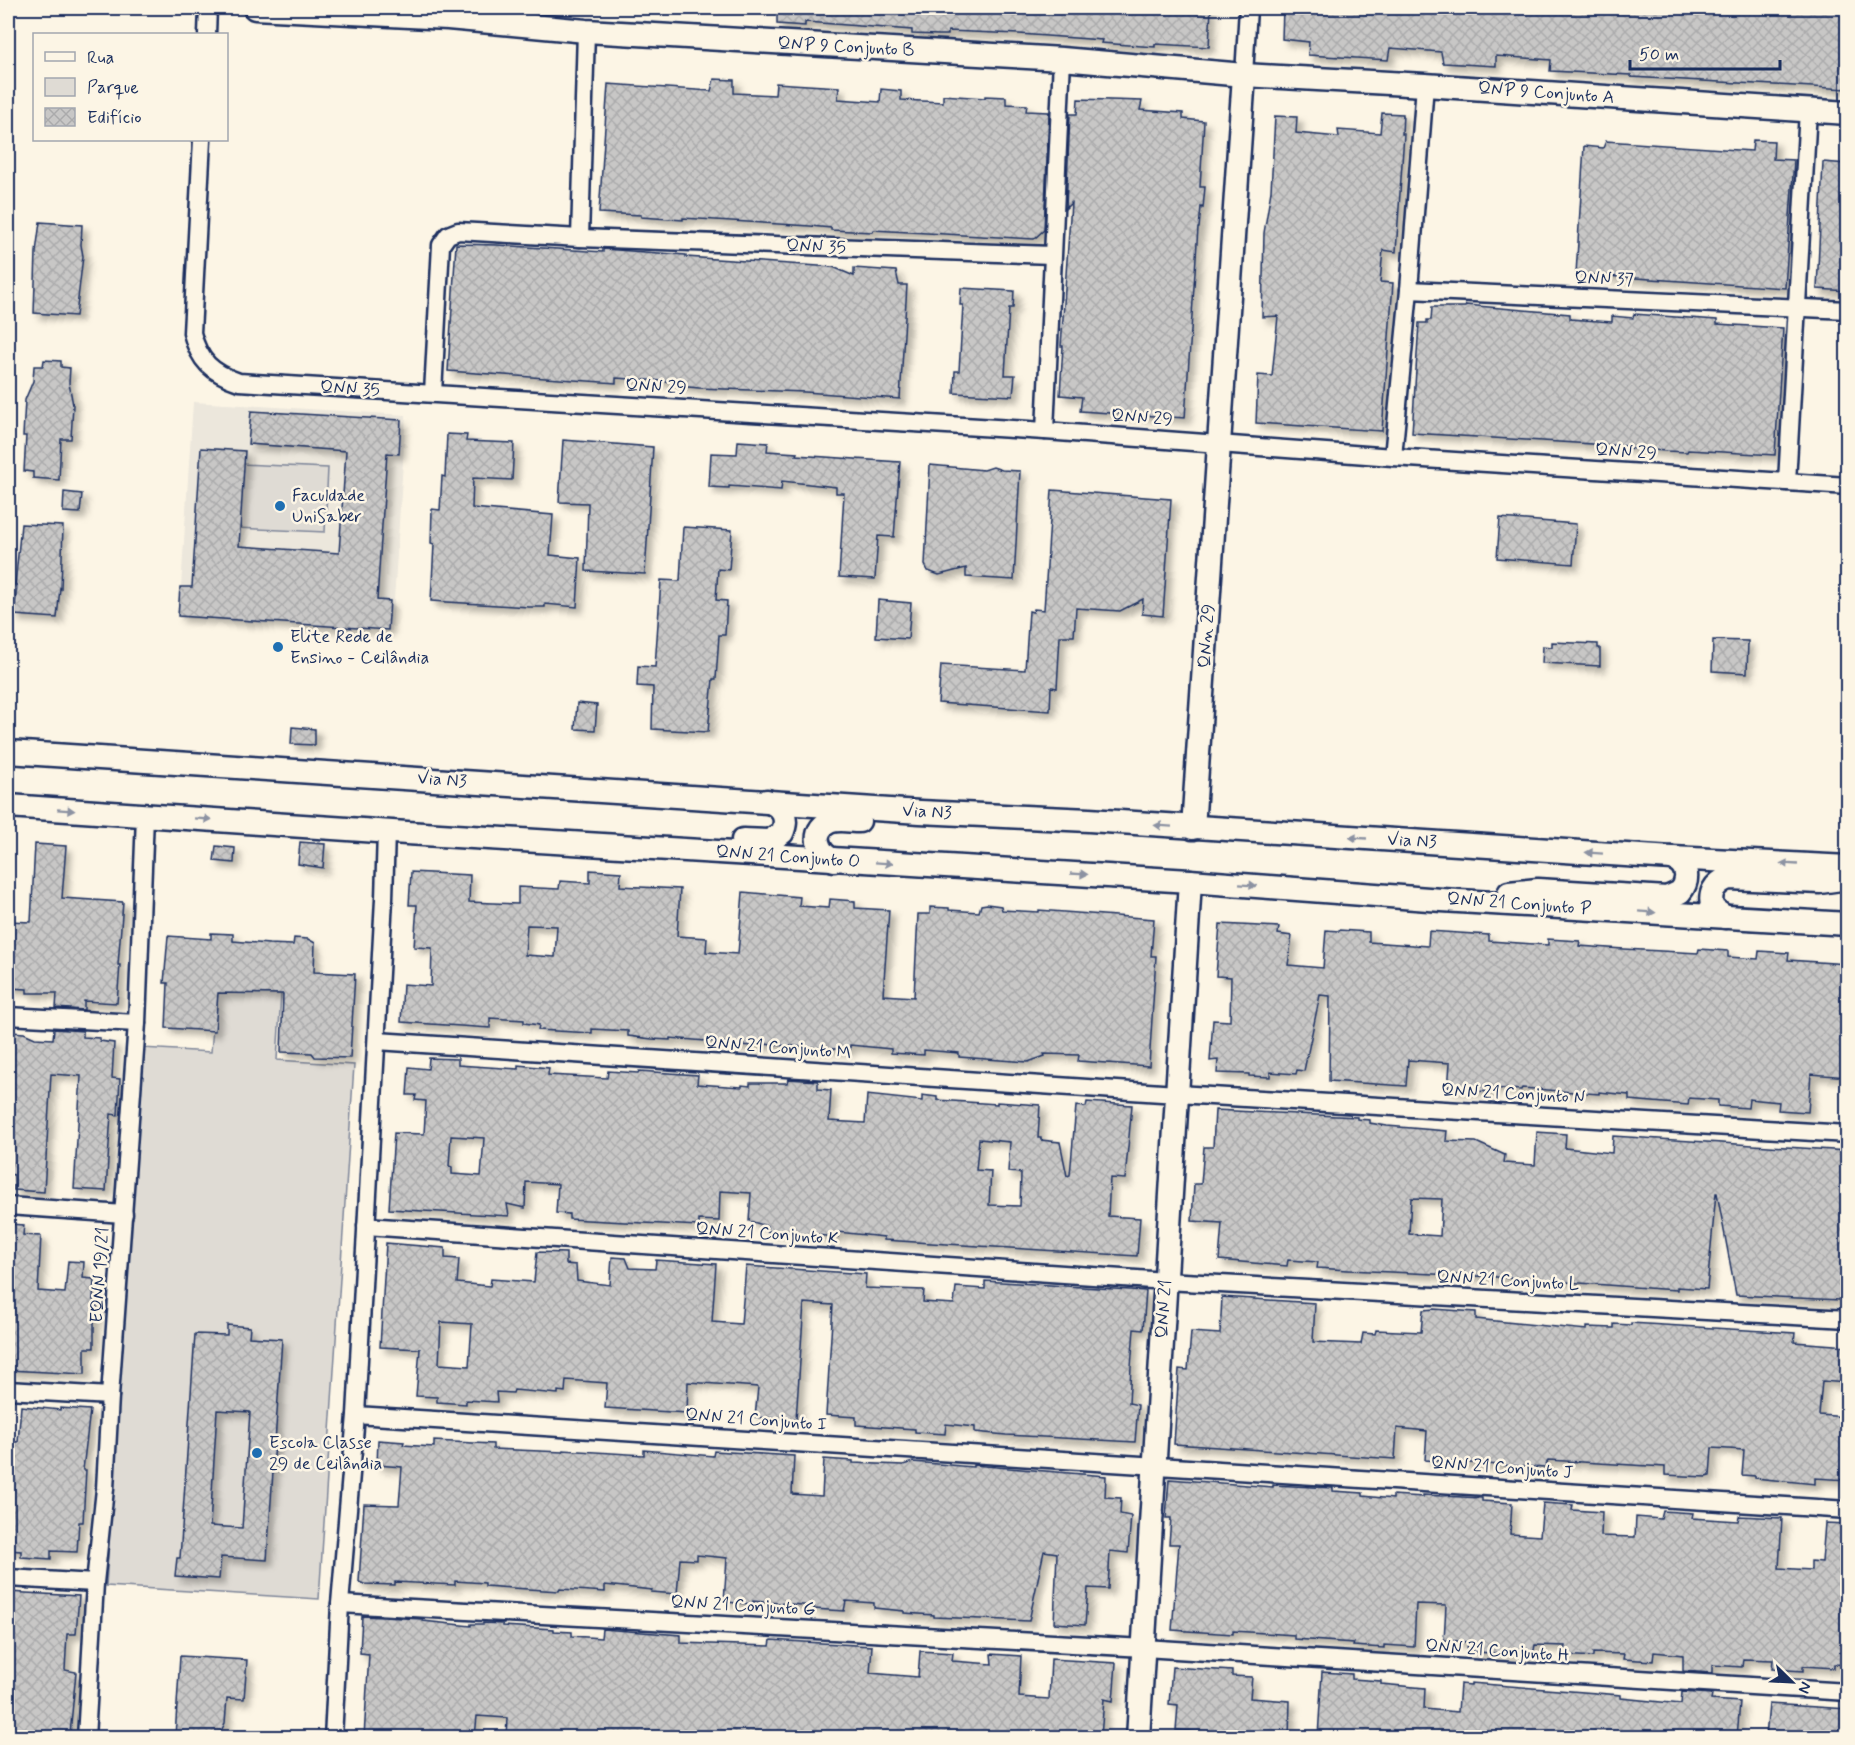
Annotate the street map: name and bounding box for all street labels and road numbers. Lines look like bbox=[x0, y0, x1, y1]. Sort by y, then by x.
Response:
street label: QNP 9 Conjunto B bbox=[777, 31, 915, 63]
street label: QNP 9 Conjunto A bbox=[1477, 76, 1615, 110]
street label: QNN 35 bbox=[786, 234, 846, 260]
street label: QNN 37 bbox=[1574, 266, 1634, 292]
street label: QNN 29 bbox=[625, 373, 687, 401]
street label: QNN 35 bbox=[319, 375, 381, 403]
street label: QNN 29 bbox=[1110, 404, 1174, 432]
street label: QNN 29 bbox=[1594, 438, 1658, 466]
street label: QNn 29 bbox=[1193, 603, 1221, 669]
street label: Via N3 bbox=[416, 766, 468, 794]
street label: Via N3 bbox=[902, 799, 952, 825]
street label: Via N3 bbox=[1387, 828, 1437, 854]
street label: QNN 21 Conjunto O bbox=[715, 840, 861, 874]
street label: QNN 21 Conjunto P bbox=[1446, 887, 1592, 921]
street label: QNN 21 Conjunto M bbox=[704, 1031, 852, 1065]
street label: QNN 21 Conjunto N bbox=[1440, 1078, 1586, 1110]
street label: QNN 21 Conjunto K bbox=[695, 1217, 839, 1251]
street label: EQNN 19/21 bbox=[85, 1226, 115, 1324]
street label: QNN 21 Conjunto L bbox=[1436, 1265, 1580, 1297]
street label: QNN 21 bbox=[1150, 1279, 1178, 1339]
street label: QNN 21 Conjunto I bbox=[684, 1403, 828, 1437]
street label: QNN 21 Conjunto J bbox=[1430, 1451, 1574, 1485]
street label: QNN 21 Conjunto G bbox=[670, 1590, 816, 1622]
street label: QNN 21 Conjunto H bbox=[1424, 1634, 1570, 1668]

